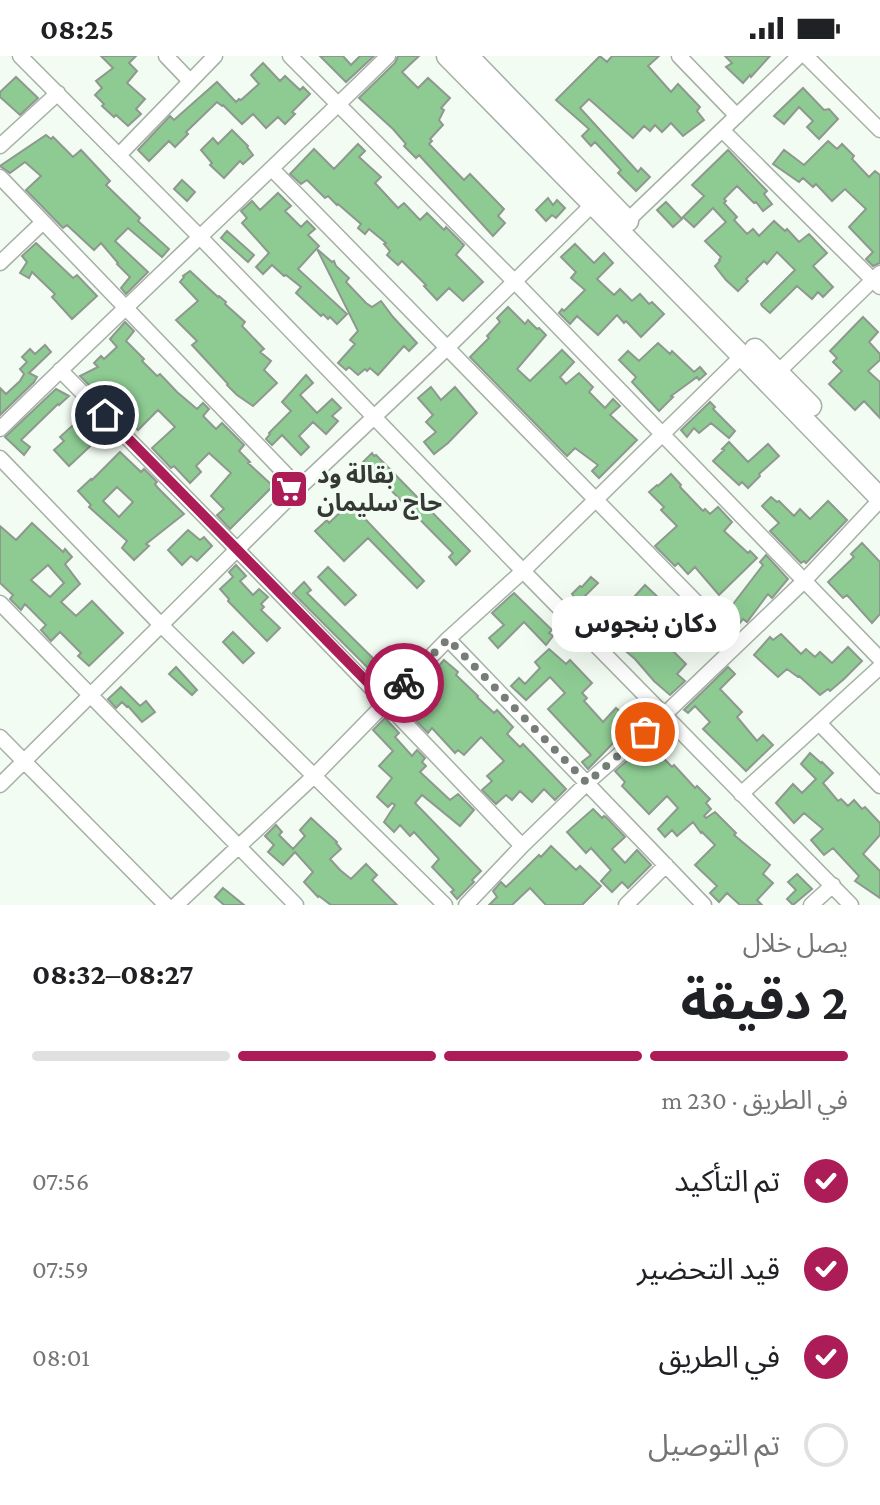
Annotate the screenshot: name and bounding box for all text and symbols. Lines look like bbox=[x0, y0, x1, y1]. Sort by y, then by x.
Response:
text: 08:25 bbox=[40, 12, 114, 45]
pin bbox=[71, 381, 139, 449]
icon: home bbox=[83, 393, 127, 437]
place label: بقالة ود حاج سليمان bbox=[317, 461, 442, 520]
supermarket icon: بقالة ود حاج سليمان bbox=[268, 468, 310, 510]
callout: دكان بنجوس bbox=[551, 596, 739, 652]
text: دكان بنجوس bbox=[575, 609, 717, 638]
courier bbox=[364, 643, 444, 723]
icon: bike bbox=[382, 661, 426, 705]
pin bbox=[611, 698, 679, 766]
icon: bag bbox=[623, 710, 667, 754]
text: يصل خلال bbox=[743, 929, 848, 958]
text: 08:27–08:32 bbox=[32, 957, 194, 990]
text: 2 دقيقة bbox=[681, 972, 848, 1030]
text: في الطريق · 230 m bbox=[661, 1086, 848, 1115]
icon: check bbox=[804, 1159, 848, 1203]
text: تم التأكيد bbox=[674, 1164, 780, 1197]
text: 07:56 bbox=[32, 1167, 89, 1196]
icon: check bbox=[804, 1247, 848, 1291]
text: قيد التحضير bbox=[637, 1252, 780, 1285]
text: 07:59 bbox=[32, 1255, 89, 1284]
icon: check bbox=[804, 1335, 848, 1379]
text: في الطريق bbox=[658, 1340, 780, 1373]
text: 08:01 bbox=[32, 1343, 90, 1372]
text: تم التوصيل bbox=[648, 1428, 780, 1461]

